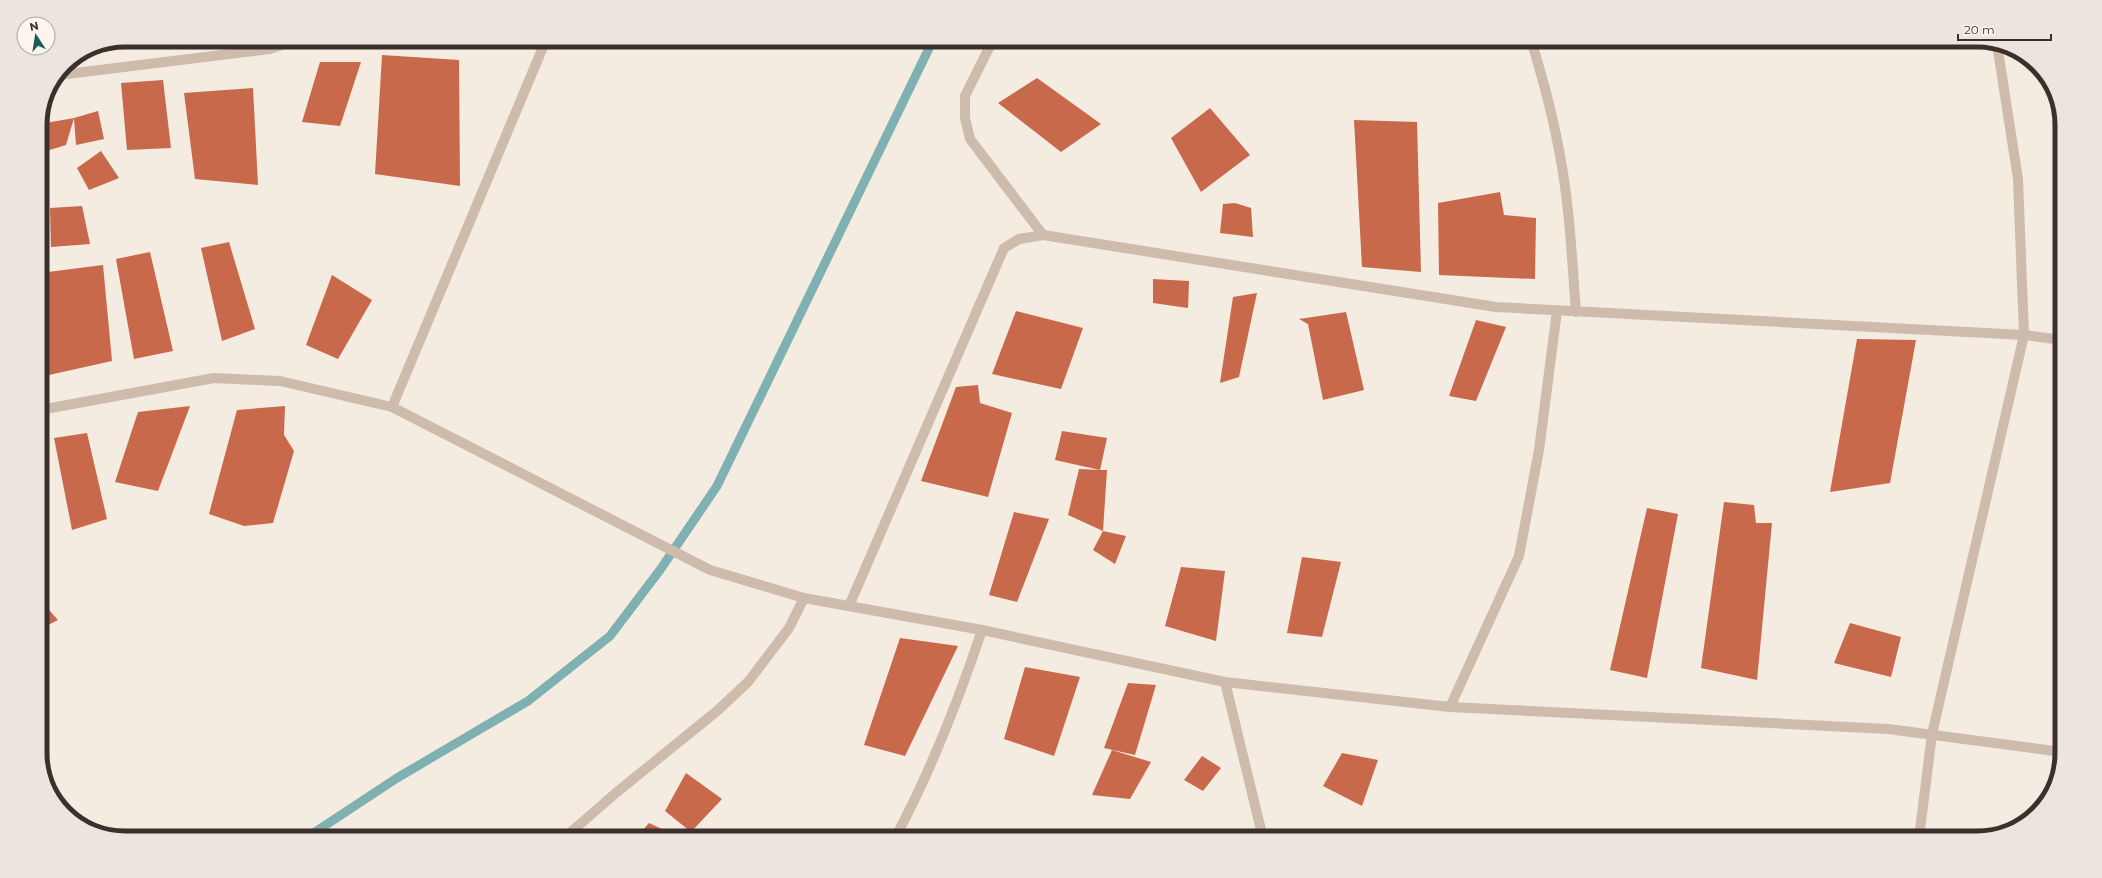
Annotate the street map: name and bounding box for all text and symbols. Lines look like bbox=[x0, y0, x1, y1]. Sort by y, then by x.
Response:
north arrow bbox=[16, 16, 56, 56]
scale bar bbox=[1958, 16, 2051, 42]
text: N bbox=[28, 18, 40, 34]
text: 20 m bbox=[1964, 22, 1995, 37]

